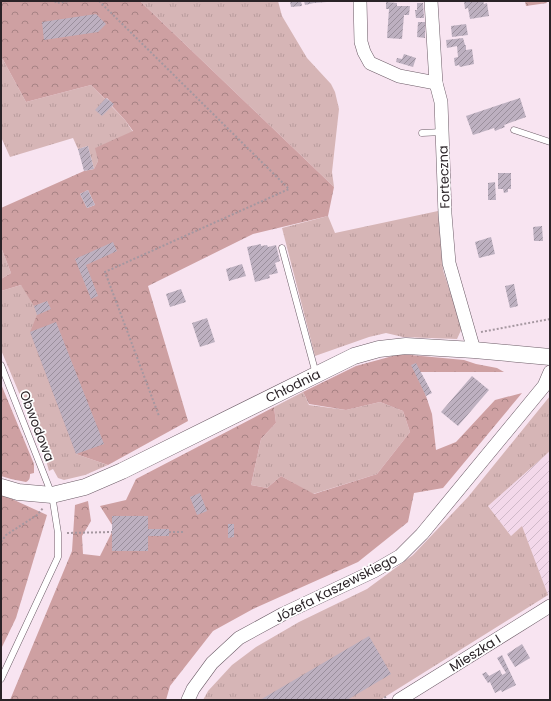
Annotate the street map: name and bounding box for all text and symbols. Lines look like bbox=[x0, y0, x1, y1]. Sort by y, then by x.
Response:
street label: Forteczna bbox=[433, 145, 455, 209]
street label: Chłodnia bbox=[262, 365, 324, 407]
street label: Obwodowa bbox=[15, 388, 59, 464]
street label: Józefa Kaszewskiego bbox=[271, 549, 401, 627]
street label: Mieszka I bbox=[446, 630, 504, 676]

